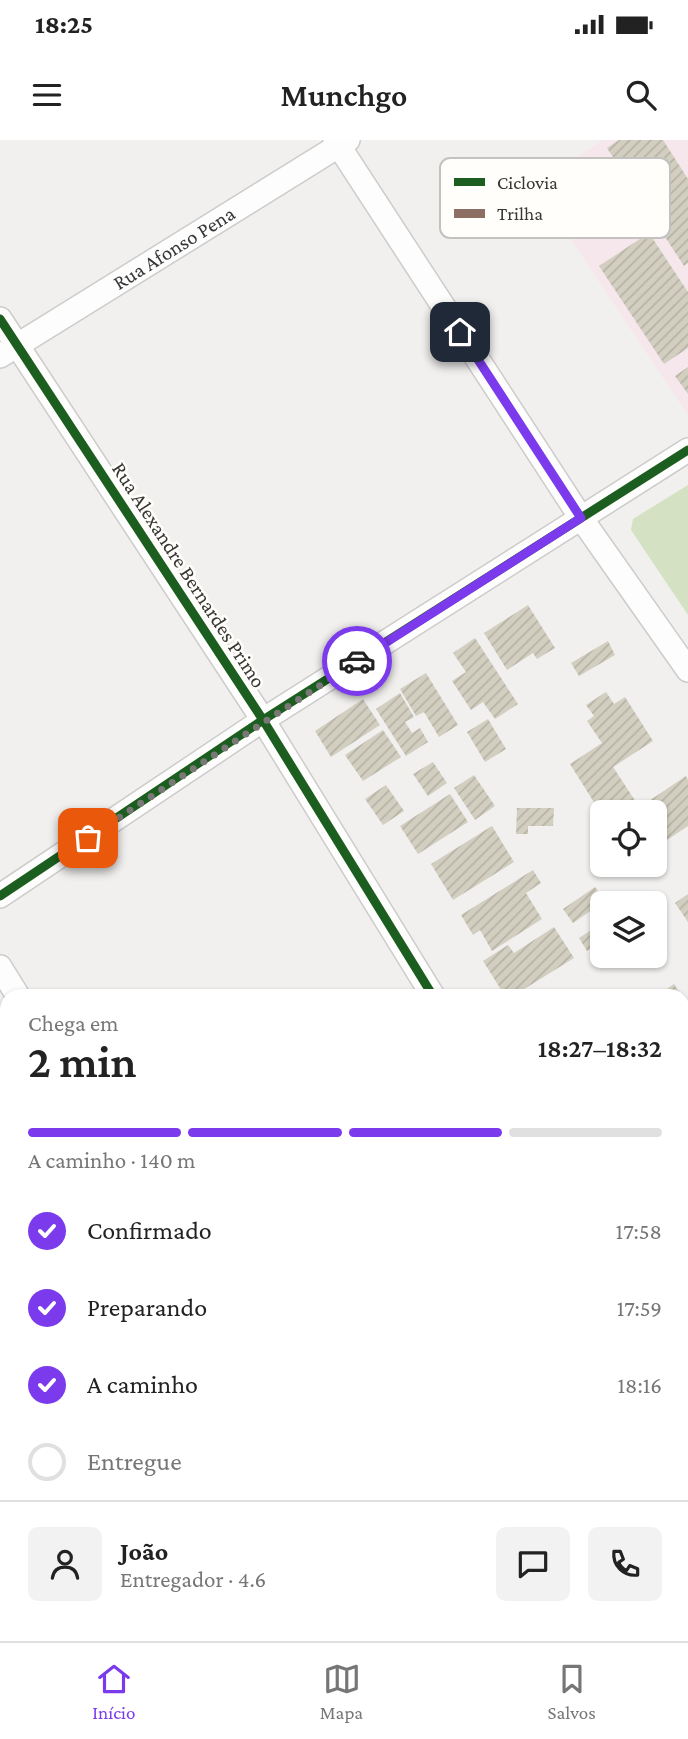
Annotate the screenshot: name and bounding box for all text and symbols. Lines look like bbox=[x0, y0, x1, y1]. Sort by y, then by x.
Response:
text: 18:25 bbox=[35, 10, 93, 39]
icon: menu bbox=[28, 76, 66, 114]
icon: search bbox=[622, 76, 660, 114]
text: Munchgo bbox=[281, 77, 407, 113]
legend bbox=[440, 158, 670, 238]
text: Ciclovia bbox=[497, 172, 558, 193]
street label: Rua Afonso Pena bbox=[109, 201, 240, 295]
text: Trilha bbox=[497, 203, 543, 224]
pin bbox=[430, 302, 490, 362]
icon: home bbox=[441, 313, 479, 351]
street label: Rua Alexandre Bernardes Primo bbox=[107, 458, 271, 692]
courier bbox=[322, 626, 392, 696]
icon: car bbox=[338, 642, 376, 680]
map controls bbox=[590, 800, 667, 968]
button: locate bbox=[590, 800, 667, 877]
pin bbox=[58, 808, 118, 868]
icon: bag bbox=[69, 819, 107, 857]
button: layers bbox=[590, 891, 667, 968]
text: Chega em bbox=[28, 1010, 119, 1036]
text: 18:27–18:32 bbox=[538, 1034, 662, 1063]
text: 2 min bbox=[28, 1036, 136, 1087]
text: A caminho · 140 m bbox=[28, 1147, 196, 1173]
icon: check bbox=[28, 1212, 66, 1250]
text: Confirmado bbox=[87, 1216, 212, 1245]
text: 17:58 bbox=[616, 1218, 662, 1244]
icon: check bbox=[28, 1289, 66, 1327]
text: Preparando bbox=[87, 1293, 207, 1322]
text: 17:59 bbox=[617, 1295, 662, 1321]
icon: check bbox=[28, 1366, 66, 1404]
text: A caminho bbox=[87, 1370, 198, 1399]
text: 18:16 bbox=[617, 1372, 662, 1398]
text: Entregue bbox=[87, 1447, 182, 1476]
button: person bbox=[28, 1527, 102, 1601]
button: chat bbox=[496, 1527, 570, 1601]
button: phone bbox=[588, 1527, 662, 1601]
text: João bbox=[120, 1537, 168, 1566]
text: Entregador · 4.6 bbox=[120, 1566, 266, 1592]
tab: Início bbox=[92, 1660, 135, 1723]
tab: Mapa bbox=[320, 1660, 363, 1723]
tab: Salvos bbox=[548, 1660, 596, 1723]

